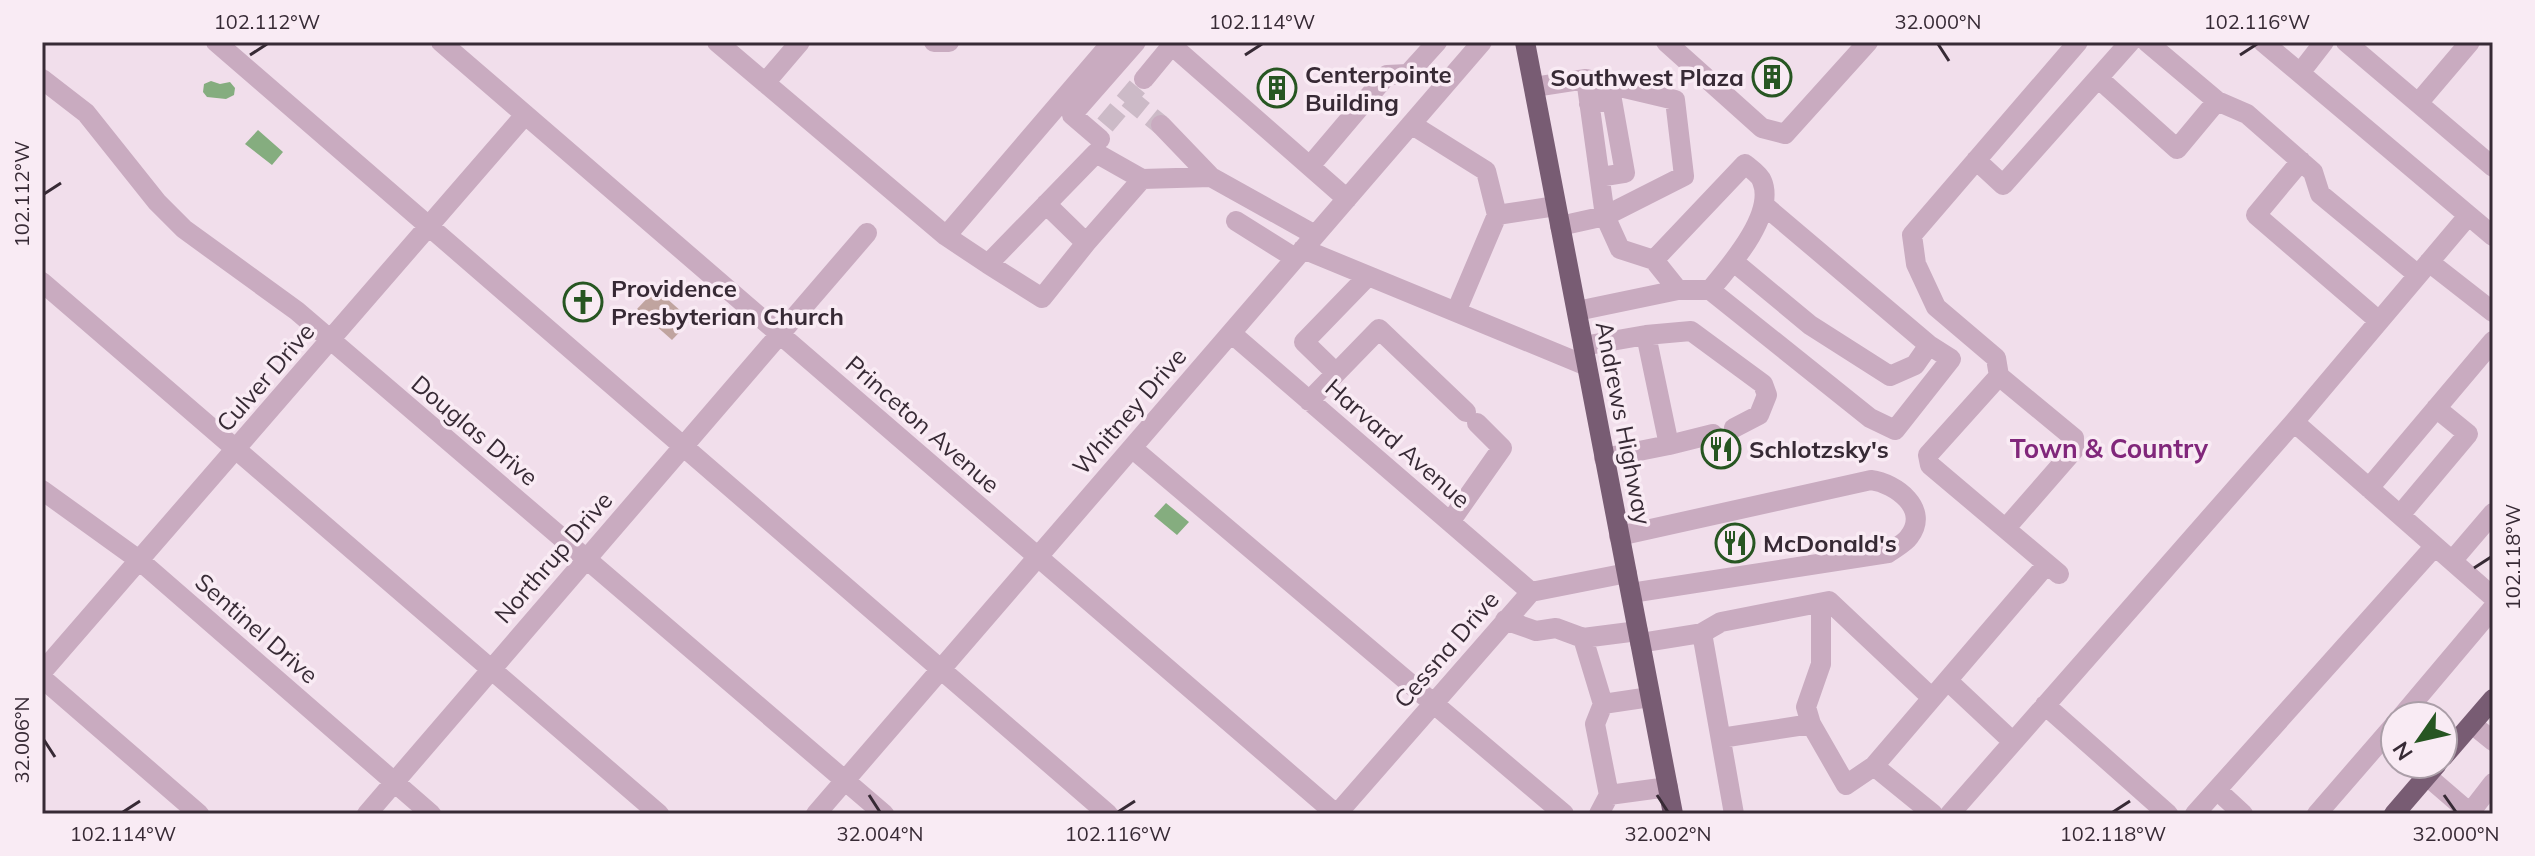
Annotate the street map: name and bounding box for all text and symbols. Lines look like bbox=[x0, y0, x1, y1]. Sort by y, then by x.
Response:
text: 102.112°W bbox=[214, 9, 320, 34]
text: 102.114°W bbox=[1209, 9, 1315, 34]
text: 32.000°N bbox=[1895, 9, 1981, 34]
text: 102.116°W bbox=[2204, 9, 2310, 34]
building icon: Southwest Plaza bbox=[1751, 56, 1793, 98]
place label: Centerpointe Building bbox=[1305, 59, 1452, 117]
place label: Southwest Plaza bbox=[1550, 62, 1744, 92]
building icon: Centerpointe Building bbox=[1256, 67, 1298, 109]
text: 102.112°W bbox=[9, 141, 34, 247]
place label: Providence Presbyterian Church bbox=[611, 273, 844, 331]
church icon: Providence Presbyterian Church bbox=[562, 281, 604, 323]
street label: Culver Drive bbox=[210, 316, 320, 438]
street label: Andrews Highway bbox=[1590, 319, 1658, 527]
street label: Whitney Drive bbox=[1066, 341, 1192, 481]
street label: Princeton Avenue bbox=[840, 349, 1006, 499]
street label: Douglas Drive bbox=[406, 368, 544, 492]
street label: Harvard Avenue bbox=[1319, 372, 1477, 514]
restaurant icon: Schlotzsky's bbox=[1700, 428, 1742, 470]
district label: Town & Country bbox=[2010, 432, 2209, 465]
place label: Schlotzsky's bbox=[1749, 434, 1889, 464]
street label: Northrup Drive bbox=[488, 485, 618, 629]
text: 102.118°W bbox=[2500, 504, 2525, 610]
restaurant icon: McDonald's bbox=[1714, 522, 1756, 564]
place label: McDonald's bbox=[1763, 528, 1897, 558]
street label: Sentinel Drive bbox=[189, 566, 325, 690]
street label: Cessna Drive bbox=[1387, 584, 1505, 714]
text: 32.006°N bbox=[9, 697, 34, 783]
north arrow bbox=[2379, 700, 2459, 780]
text: N bbox=[2386, 736, 2419, 766]
text: 102.114°W bbox=[70, 821, 176, 846]
text: 32.004°N bbox=[837, 821, 923, 846]
text: 102.116°W bbox=[1065, 821, 1171, 846]
text: 32.002°N bbox=[1625, 821, 1711, 846]
text: 102.118°W bbox=[2060, 821, 2166, 846]
text: 32.000°N bbox=[2413, 821, 2499, 846]

